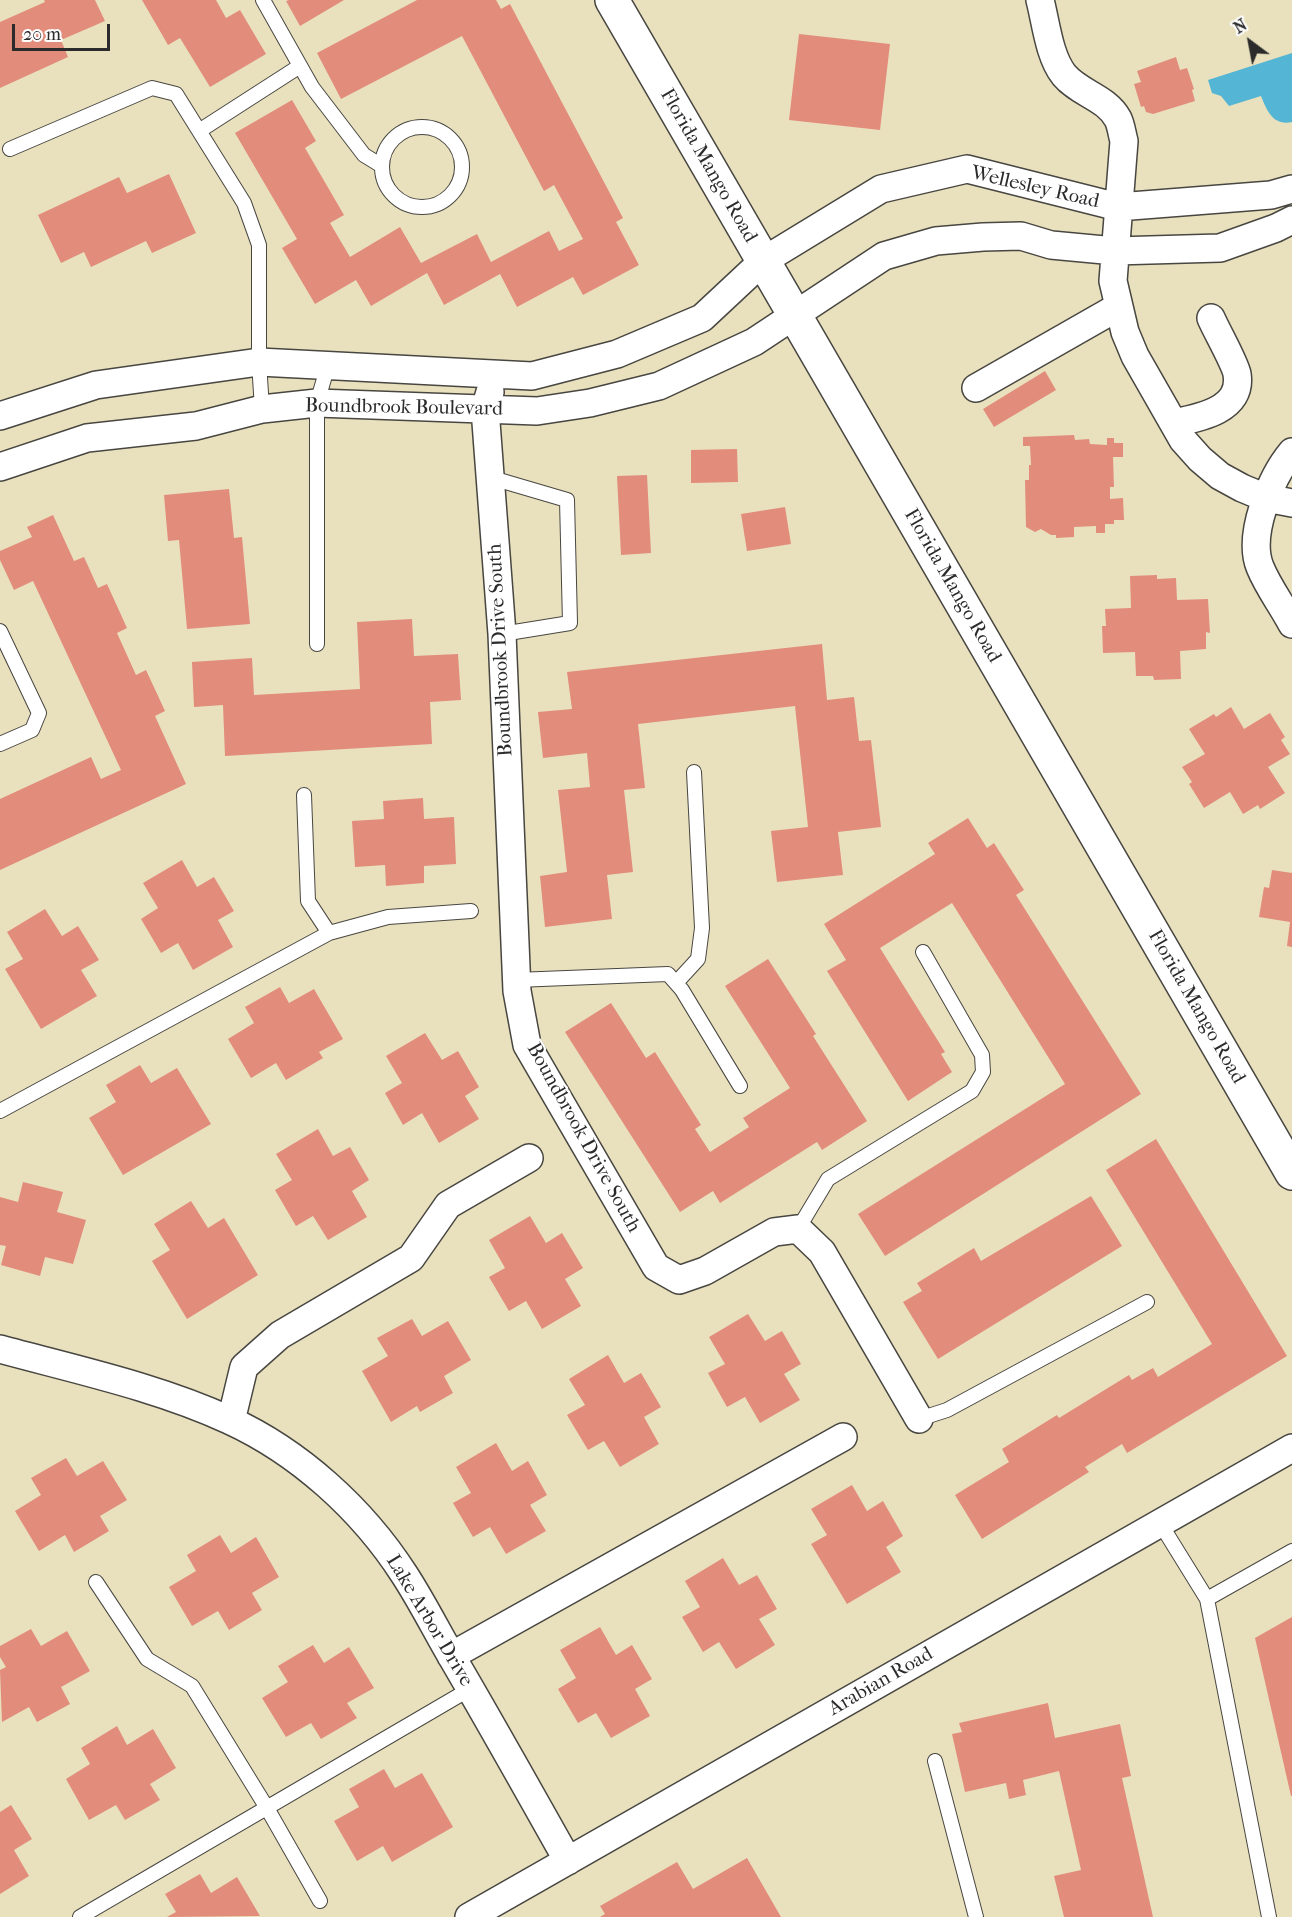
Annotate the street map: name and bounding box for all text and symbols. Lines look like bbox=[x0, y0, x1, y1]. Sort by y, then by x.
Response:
scale bar bbox=[15, 12, 112, 50]
north arrow bbox=[1220, 12, 1280, 72]
text: N bbox=[1230, 15, 1250, 38]
text: 20 m bbox=[23, 24, 61, 45]
street label: Florida Mango Road bbox=[654, 85, 762, 247]
street label: Wellesley Road bbox=[969, 162, 1101, 214]
street label: Boundbrook Boulevard bbox=[305, 394, 503, 422]
street label: Florida Mango Road bbox=[898, 505, 1006, 667]
street label: Boundbrook Drive South bbox=[483, 543, 519, 757]
street label: Florida Mango Road bbox=[1142, 926, 1250, 1088]
street label: Boundbrook Drive South bbox=[521, 1039, 645, 1237]
street label: Lake Arbor Drive bbox=[380, 1551, 478, 1691]
street label: Arabian Road bbox=[824, 1642, 938, 1722]

